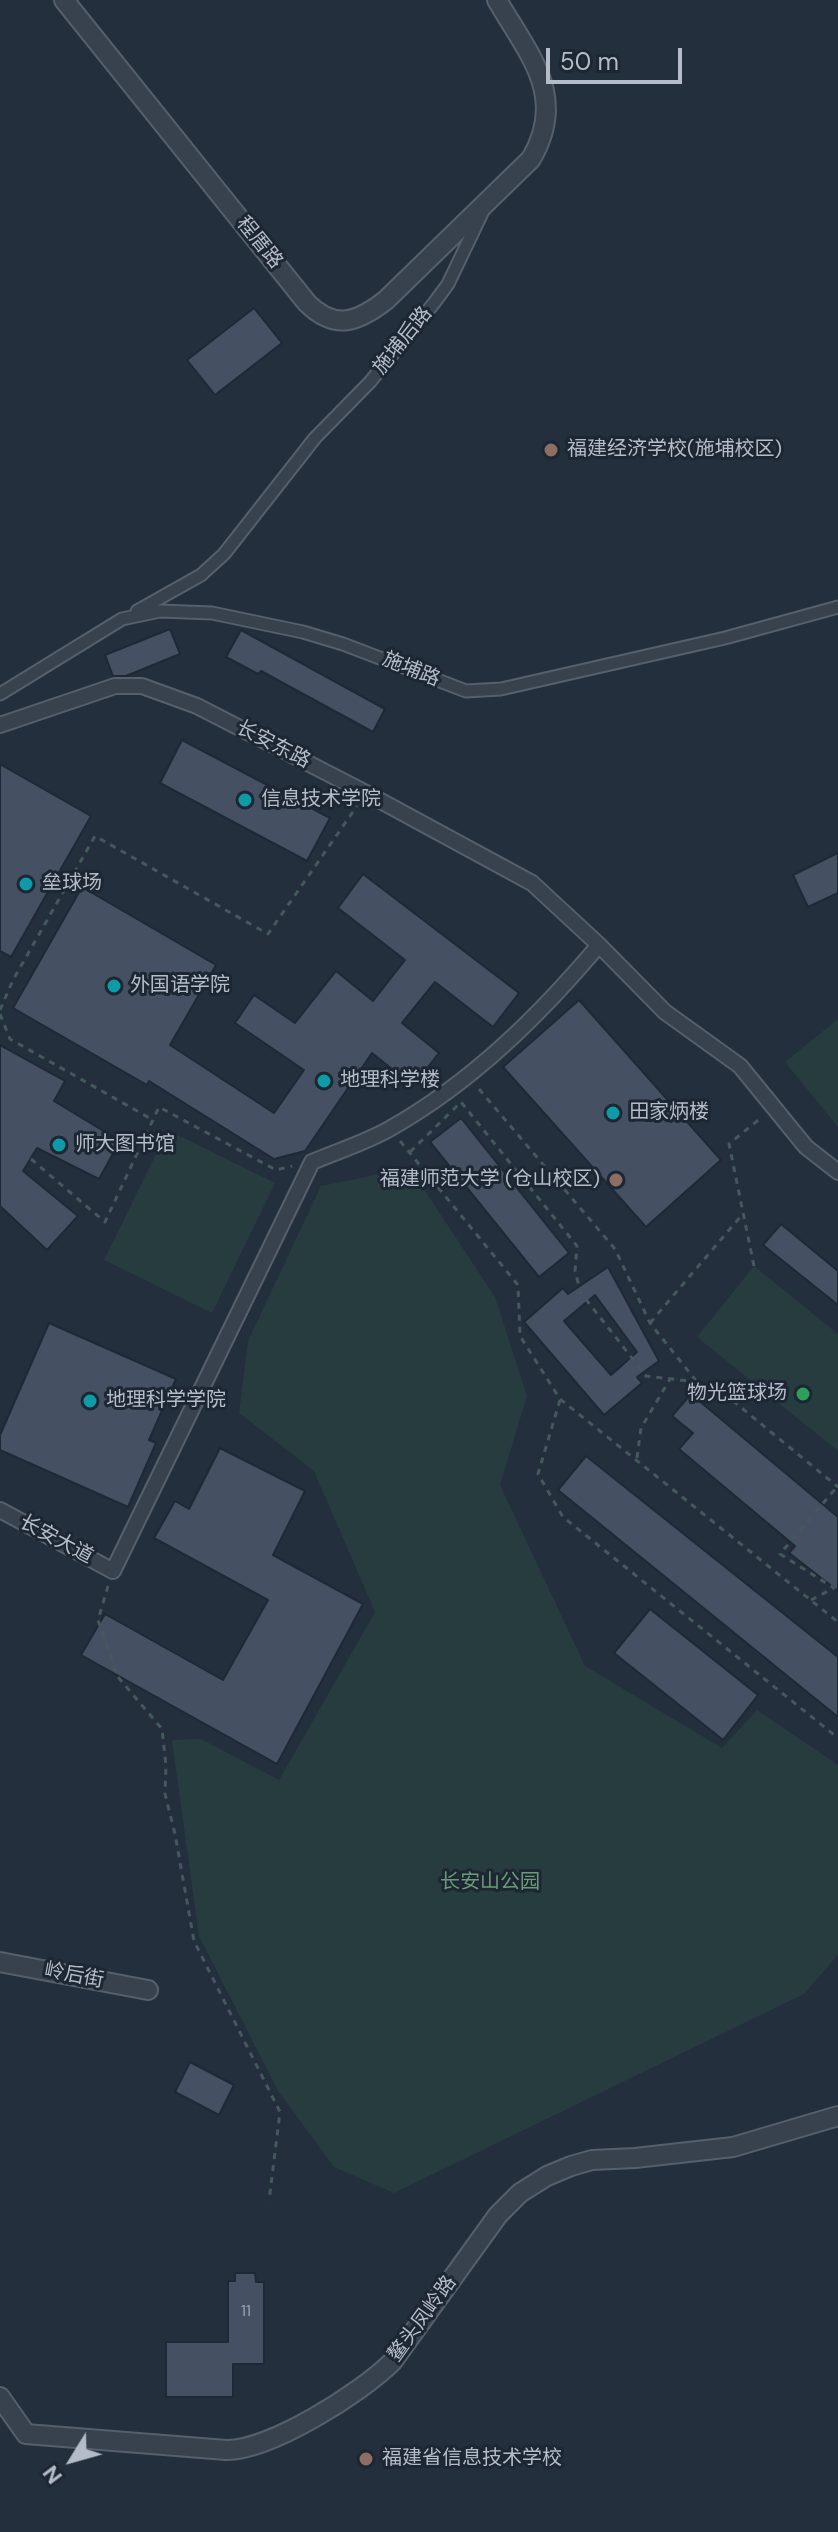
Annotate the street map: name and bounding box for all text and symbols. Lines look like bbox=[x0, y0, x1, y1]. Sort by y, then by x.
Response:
scale bar bbox=[550, 32, 686, 82]
text: 50 m bbox=[560, 46, 619, 77]
street label: 程厝路 bbox=[231, 212, 287, 274]
street label: 施埔后路 bbox=[369, 302, 437, 380]
place label: 福建经济学校(施埔校区) bbox=[567, 438, 782, 462]
marker: 福建经济学校(施埔校区) bbox=[542, 441, 560, 459]
street label: 施埔路 bbox=[379, 648, 443, 692]
street label: 长安东路 bbox=[232, 716, 314, 774]
place label: 信息技术学院 bbox=[261, 788, 381, 812]
marker: 信息技术学院 bbox=[236, 791, 254, 809]
place label: 垒球场 bbox=[42, 872, 102, 896]
marker: 垒球场 bbox=[17, 875, 35, 893]
place label: 外国语学院 bbox=[130, 974, 230, 998]
marker: 外国语学院 bbox=[105, 977, 123, 995]
place label: 地理科学楼 bbox=[340, 1069, 440, 1093]
marker: 地理科学楼 bbox=[315, 1072, 333, 1090]
place label: 田家炳楼 bbox=[629, 1101, 709, 1125]
marker: 田家炳楼 bbox=[604, 1104, 622, 1122]
place label: 师大图书馆 bbox=[75, 1133, 175, 1157]
marker: 师大图书馆 bbox=[50, 1136, 68, 1154]
place label: 福建师范大学 (仓山校区) bbox=[380, 1168, 600, 1192]
marker: 福建师范大学 (仓山校区) bbox=[607, 1171, 625, 1189]
place label: 物光篮球场 bbox=[687, 1382, 787, 1406]
marker: 物光篮球场 bbox=[794, 1385, 812, 1403]
place label: 地理科学学院 bbox=[106, 1389, 226, 1413]
marker: 地理科学学院 bbox=[81, 1392, 99, 1410]
street label: 长安大道 bbox=[15, 1511, 97, 1569]
park label: 长安山公园 bbox=[440, 1871, 540, 1895]
street label: 岭后街 bbox=[42, 1958, 106, 1994]
street label: 鳌头凤岭路 bbox=[384, 2271, 462, 2367]
house number: 11 bbox=[241, 2302, 251, 2322]
north arrow bbox=[32, 2420, 112, 2500]
place label: 福建省信息技术学校 bbox=[382, 2447, 562, 2471]
marker: 福建省信息技术学校 bbox=[357, 2450, 375, 2468]
text: N bbox=[36, 2460, 69, 2490]

